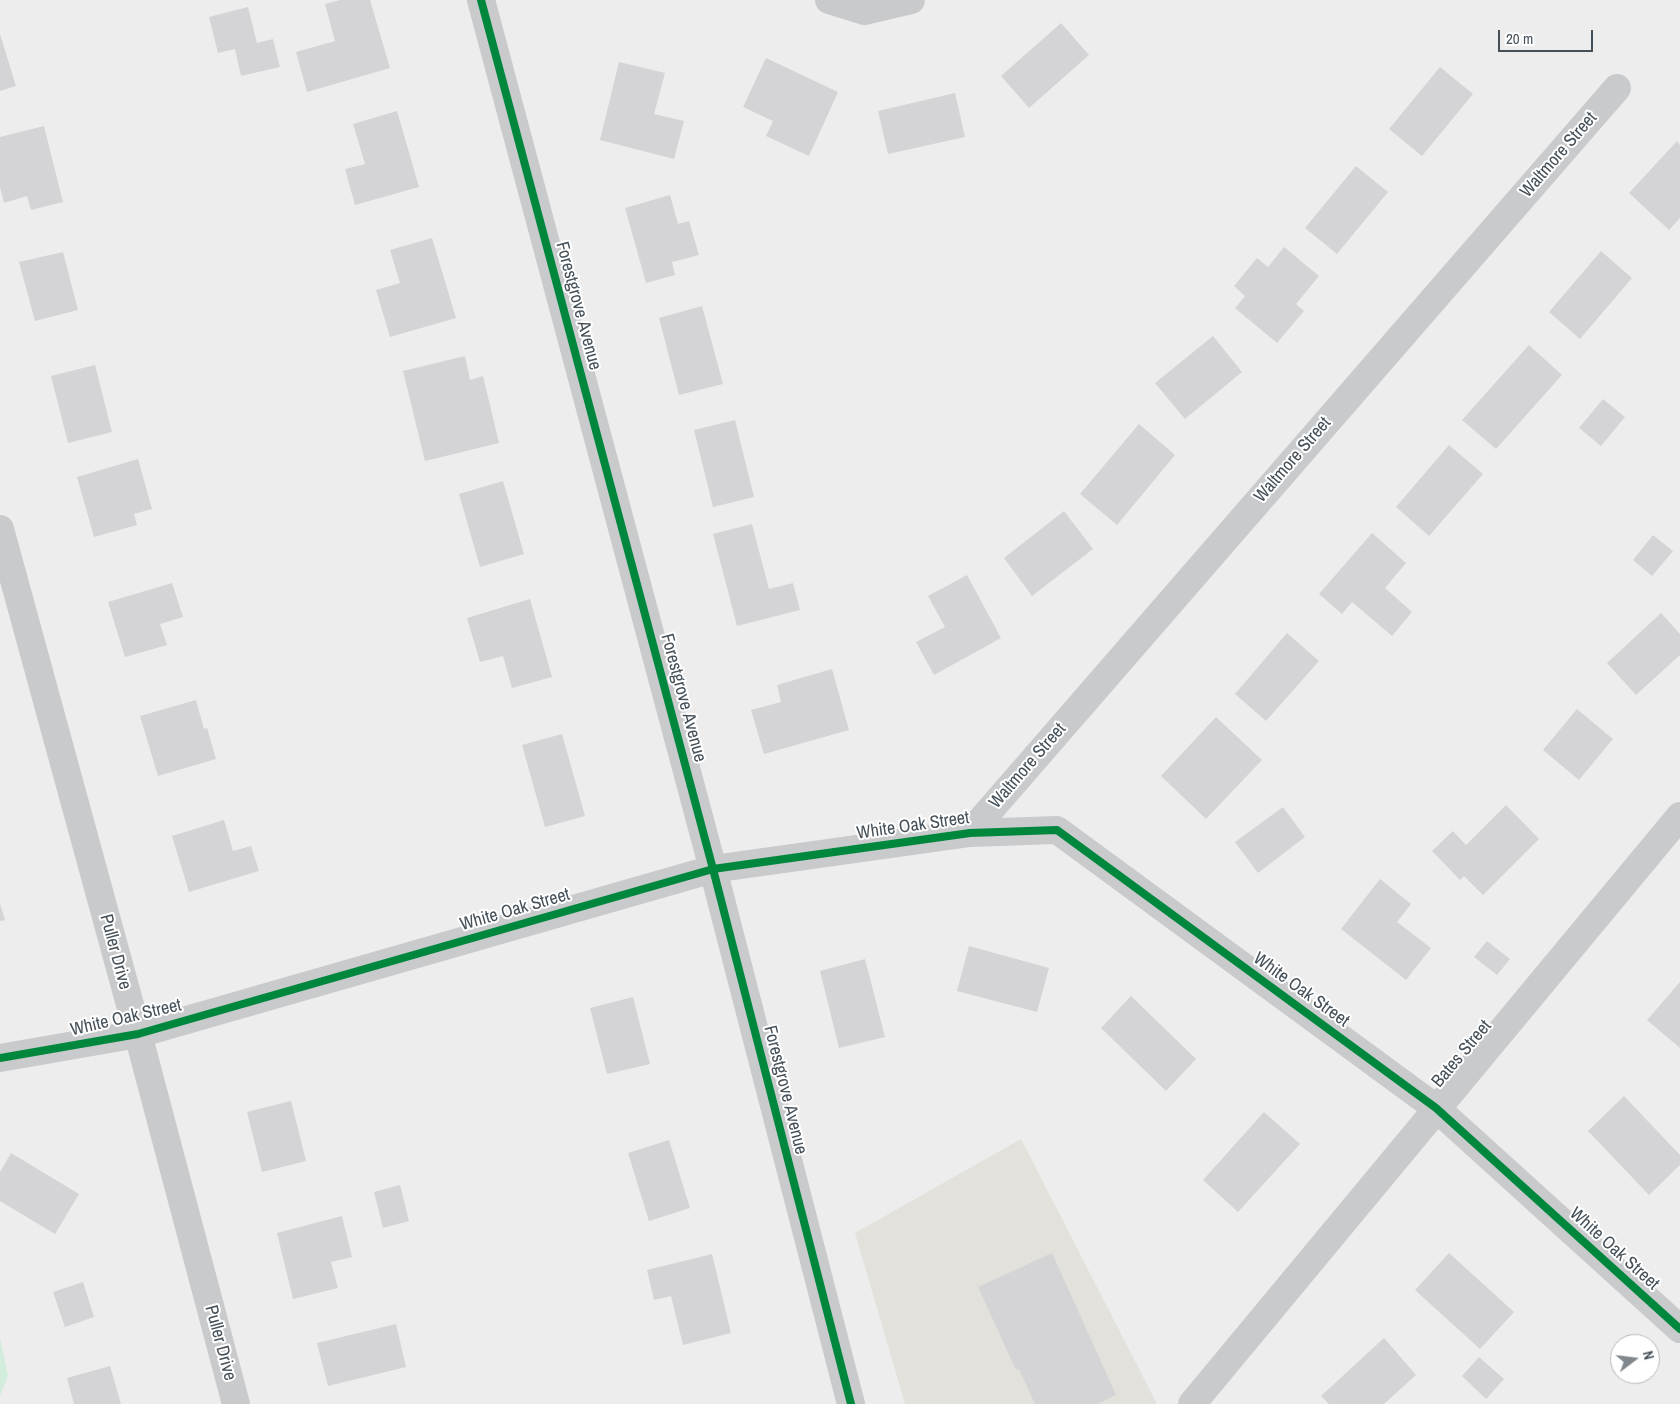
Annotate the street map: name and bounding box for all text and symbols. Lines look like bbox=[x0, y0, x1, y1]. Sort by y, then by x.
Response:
scale bar bbox=[1500, 20, 1595, 52]
text: 20 m bbox=[1506, 28, 1533, 49]
street label: Waltmore Street bbox=[1516, 108, 1602, 202]
street label: Forestgrove Avenue bbox=[550, 239, 606, 373]
street label: Waltmore Street bbox=[1250, 413, 1336, 507]
street label: Forestgrove Avenue bbox=[655, 631, 711, 765]
street label: Waltmore Street bbox=[985, 719, 1071, 813]
street label: White Oak Street bbox=[855, 807, 971, 845]
street label: White Oak Street bbox=[458, 884, 572, 936]
street label: Puller Drive bbox=[95, 912, 135, 992]
street label: White Oak Street bbox=[1249, 948, 1353, 1032]
street label: White Oak Street bbox=[68, 995, 184, 1041]
street label: Bates Street bbox=[1428, 1016, 1496, 1092]
street label: Forestgrove Avenue bbox=[759, 1023, 811, 1157]
street label: White Oak Street bbox=[1565, 1203, 1663, 1295]
street label: Puller Drive bbox=[200, 1303, 240, 1383]
north arrow bbox=[1610, 1334, 1660, 1384]
text: N bbox=[1639, 1349, 1658, 1362]

